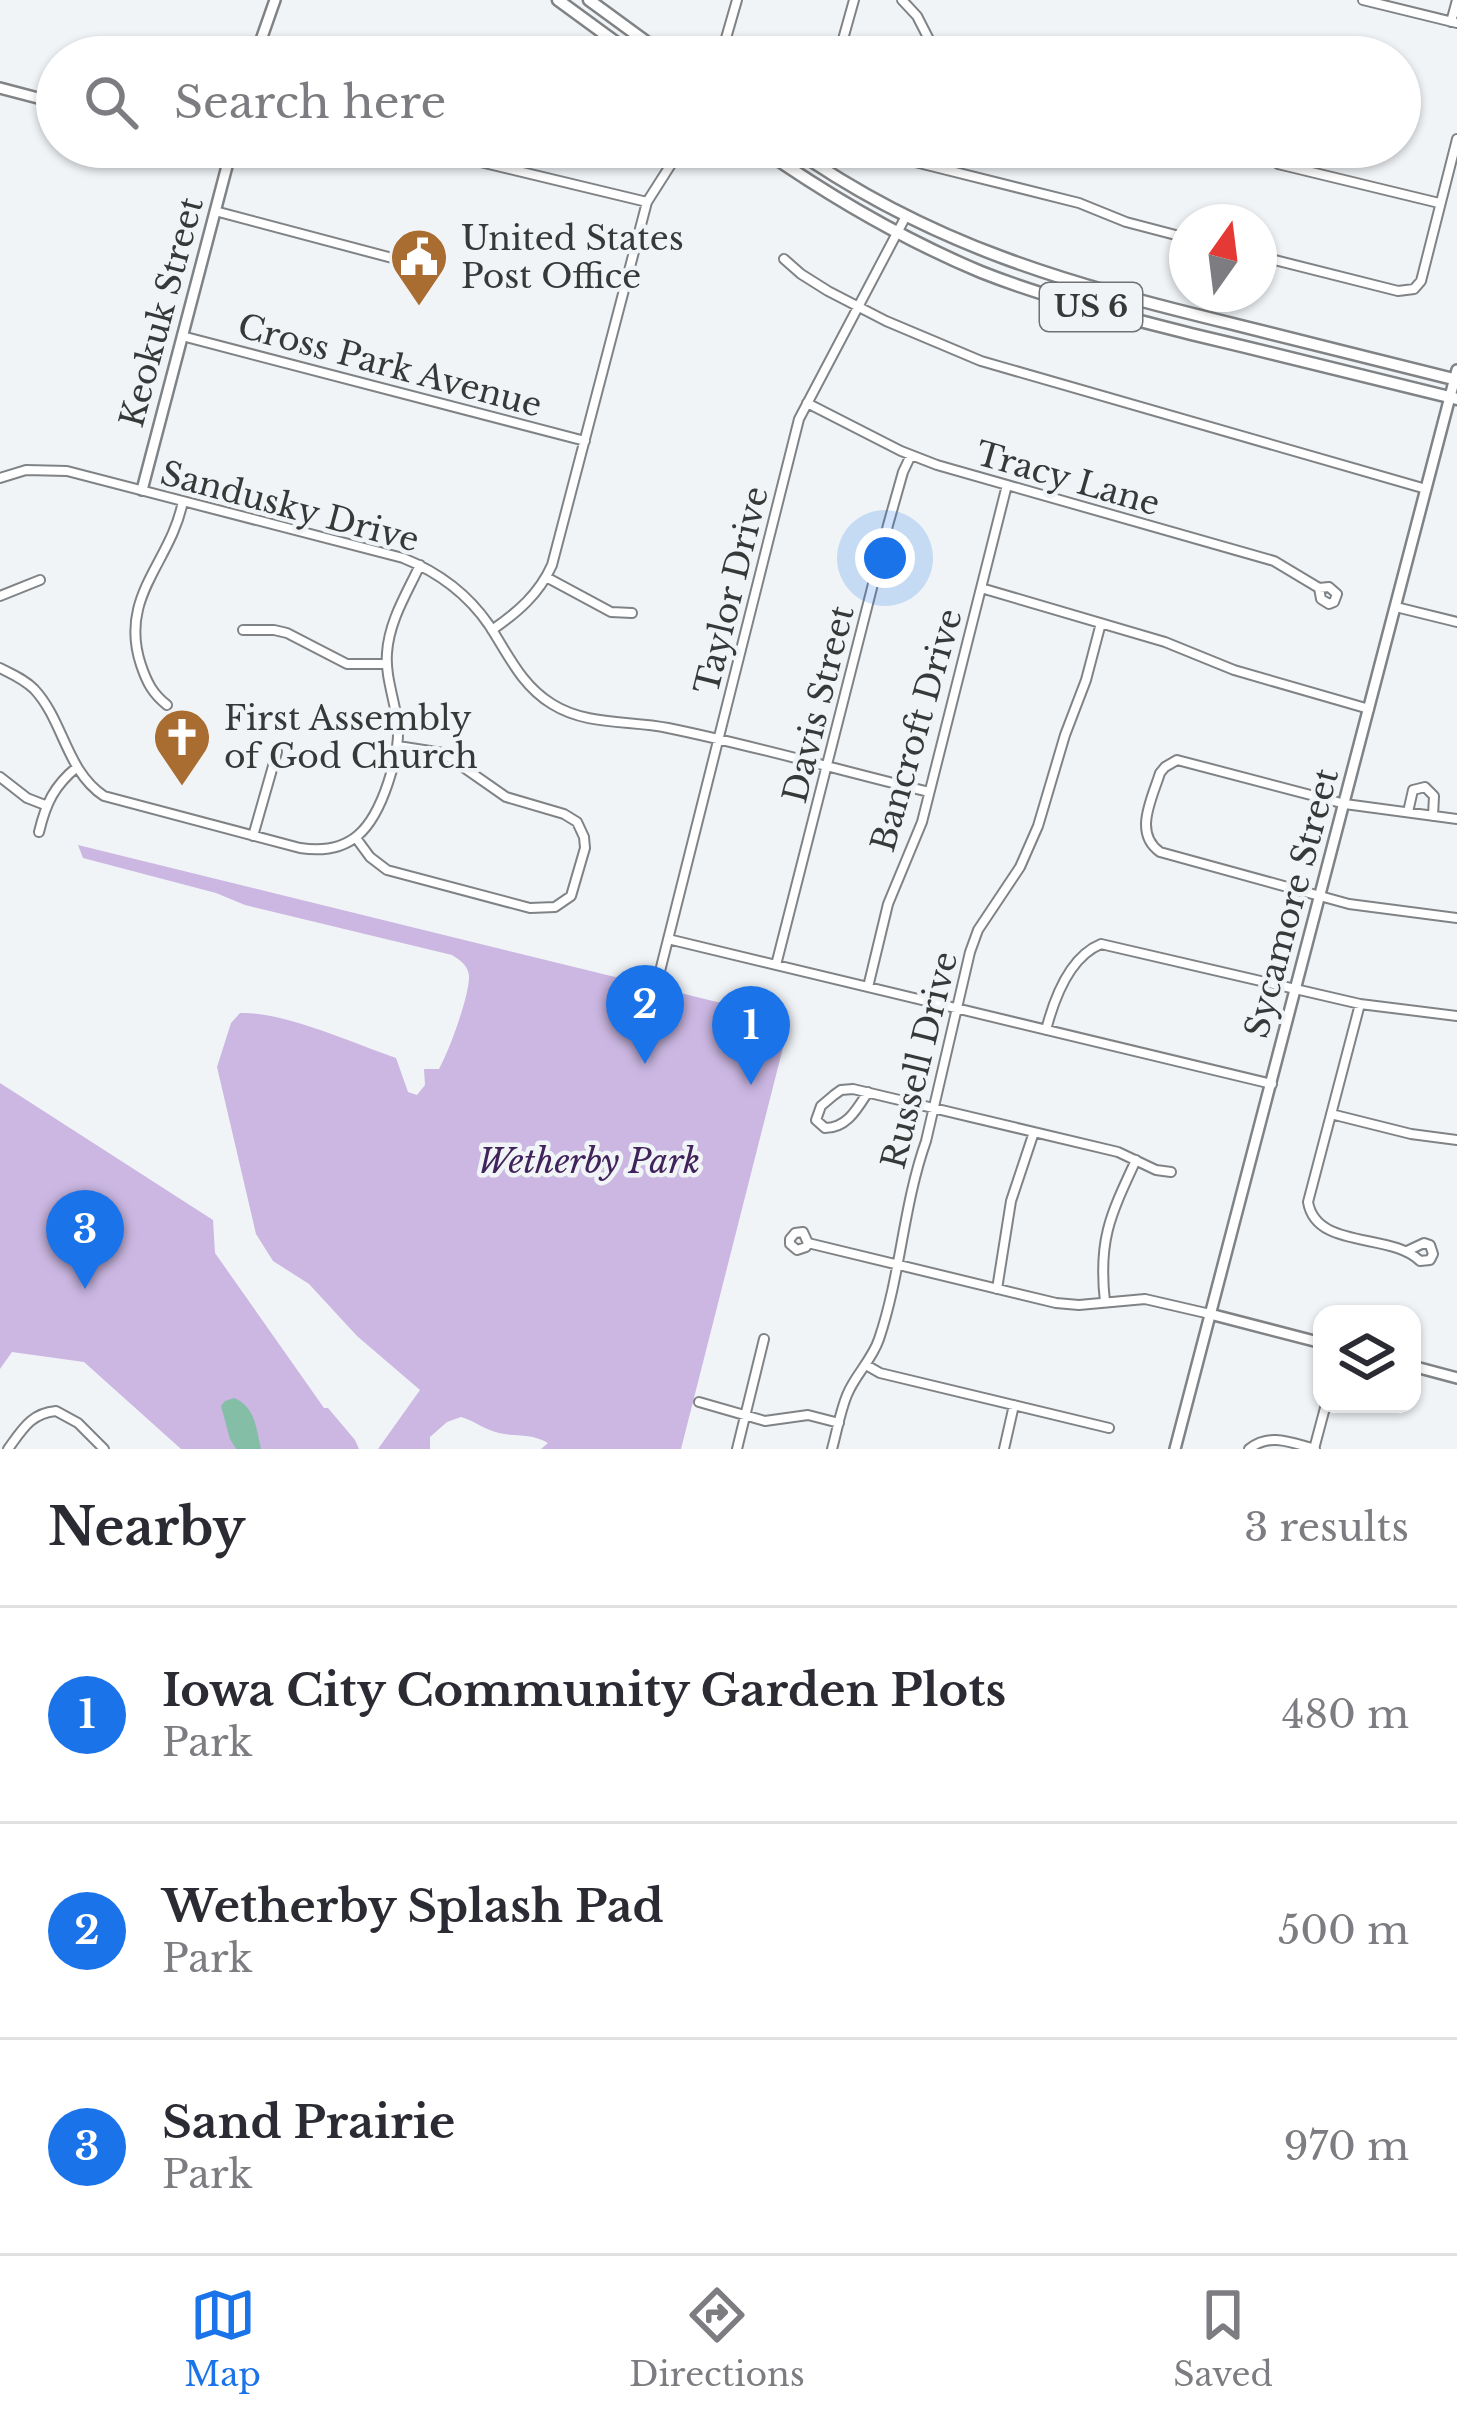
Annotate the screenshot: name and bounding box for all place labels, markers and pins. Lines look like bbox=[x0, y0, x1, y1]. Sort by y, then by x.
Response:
place label: United States Post Office bbox=[461, 218, 684, 297]
public building icon: United States Post Office bbox=[388, 226, 450, 308]
place label: First Assembly of God Church bbox=[224, 698, 478, 777]
church icon: First Assembly of God Church bbox=[151, 706, 213, 788]
pin: 2 bbox=[606, 965, 684, 1064]
pin: 1 bbox=[712, 986, 790, 1085]
pin: 3 bbox=[46, 1190, 124, 1289]

